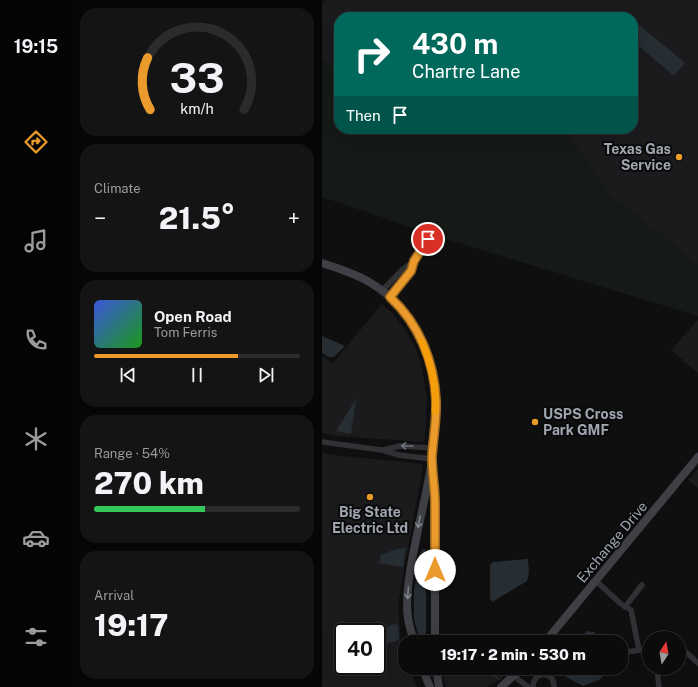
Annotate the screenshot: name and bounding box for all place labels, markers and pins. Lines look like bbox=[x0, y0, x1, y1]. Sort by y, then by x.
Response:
place label: Texas Gas Service bbox=[604, 141, 671, 173]
marker: Texas Gas Service bbox=[674, 152, 684, 162]
pin bbox=[411, 222, 445, 256]
place label: USPS Cross Park GMF bbox=[543, 406, 623, 438]
marker: USPS Cross Park GMF bbox=[530, 417, 540, 427]
marker: Big State Electric Ltd bbox=[365, 492, 375, 502]
place label: Big State Electric Ltd bbox=[332, 504, 408, 536]

